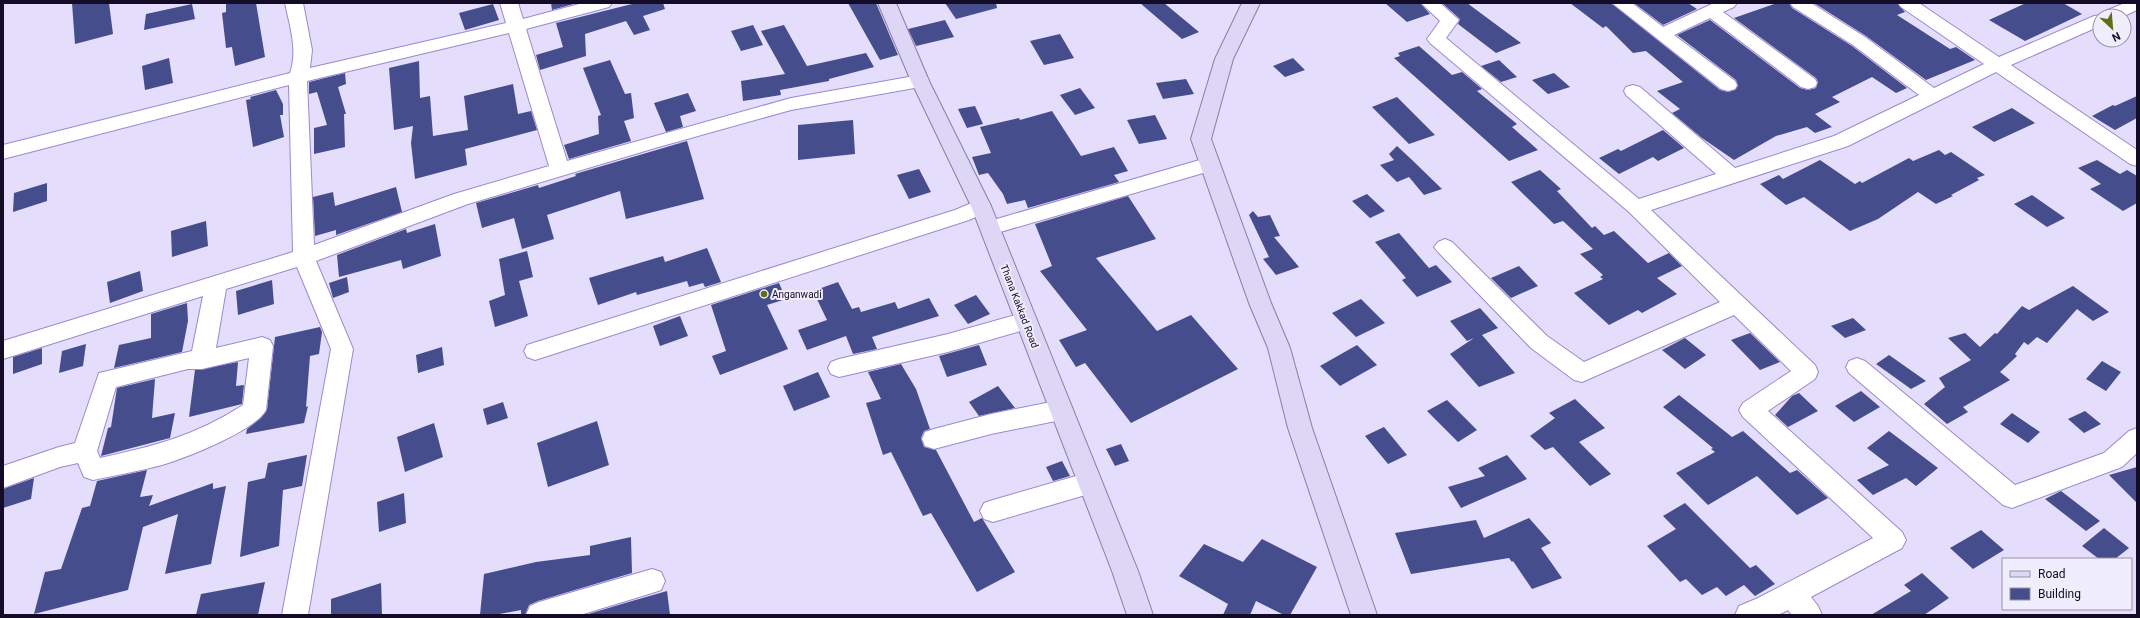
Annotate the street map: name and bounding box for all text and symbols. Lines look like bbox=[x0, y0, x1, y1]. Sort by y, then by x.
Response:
north arrow bbox=[2092, 8, 2132, 48]
text: N bbox=[2110, 29, 2123, 44]
street label: Thana Kakkad Road bbox=[999, 263, 1041, 350]
marker: Anganwadi bbox=[759, 289, 769, 299]
place label: Anganwadi bbox=[772, 289, 822, 300]
legend bbox=[2002, 558, 2132, 610]
text: Road bbox=[2038, 567, 2066, 581]
text: Building bbox=[2038, 587, 2081, 601]

